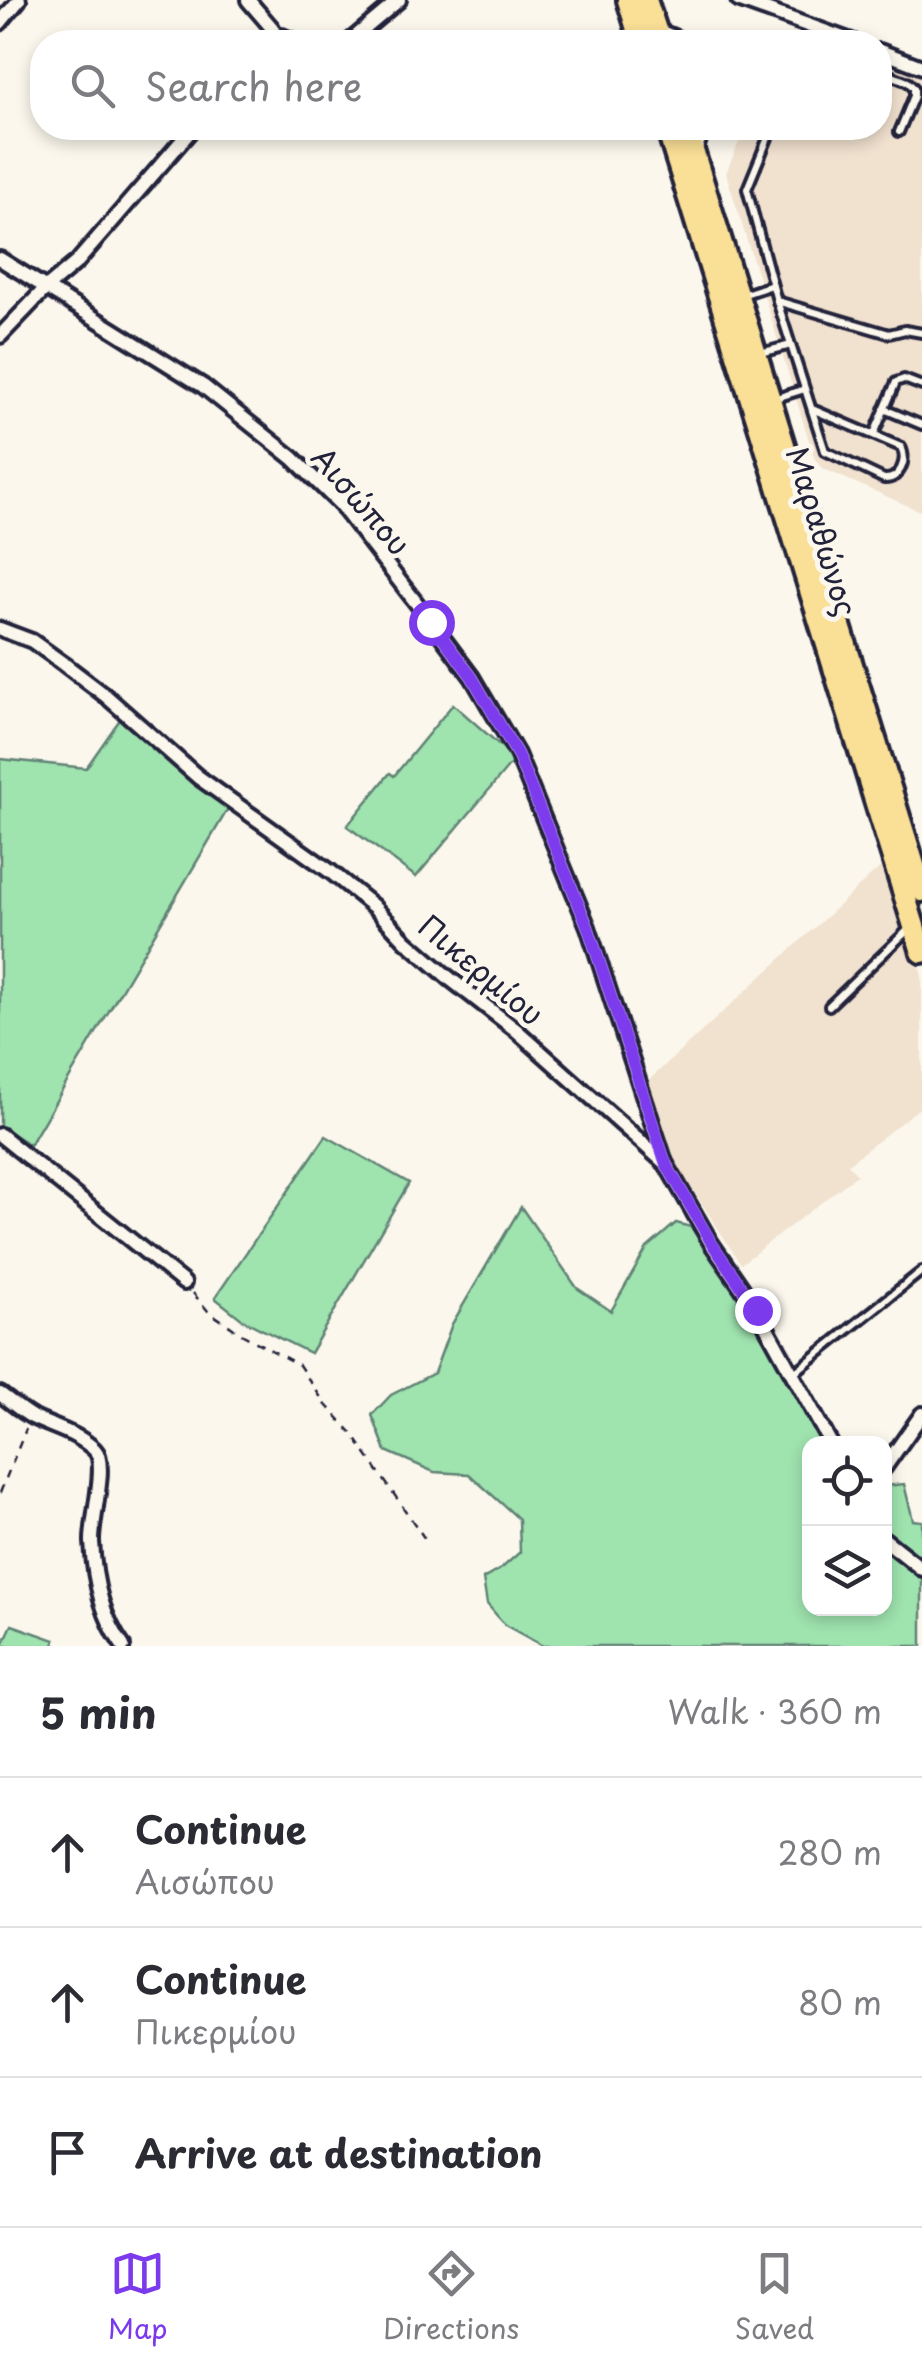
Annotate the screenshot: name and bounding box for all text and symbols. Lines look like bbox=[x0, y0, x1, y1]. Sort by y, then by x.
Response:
search box bbox=[30, 30, 892, 140]
text: Search here bbox=[145, 57, 362, 114]
icon: search bbox=[65, 58, 120, 113]
street label: Αισώπου bbox=[302, 436, 422, 564]
street label: Μαραθώνος bbox=[776, 441, 870, 621]
route start bbox=[409, 600, 455, 646]
street label: Πικερμίου bbox=[410, 903, 554, 1035]
route end bbox=[735, 1288, 781, 1334]
map controls bbox=[802, 1436, 892, 1616]
button: locate bbox=[802, 1436, 892, 1526]
button: layers bbox=[802, 1526, 892, 1616]
text: 5 min bbox=[40, 1680, 157, 1743]
text: Walk · 360 m bbox=[668, 1687, 882, 1735]
text: Continue bbox=[135, 1800, 306, 1857]
icon: ahead bbox=[40, 1825, 95, 1880]
text: 280 m bbox=[778, 1828, 882, 1876]
text: Αισώπου bbox=[135, 1857, 275, 1905]
text: Continue bbox=[135, 1950, 306, 2007]
icon: ahead bbox=[40, 1975, 95, 2030]
text: 80 m bbox=[798, 1978, 882, 2026]
text: Πικερμίου bbox=[135, 2007, 296, 2055]
text: Arrive at destination bbox=[135, 2124, 543, 2181]
icon: arrive bbox=[40, 2125, 95, 2180]
tab: Map bbox=[108, 2246, 168, 2349]
tab: Directions bbox=[383, 2246, 519, 2349]
tab: Saved bbox=[735, 2246, 814, 2349]

